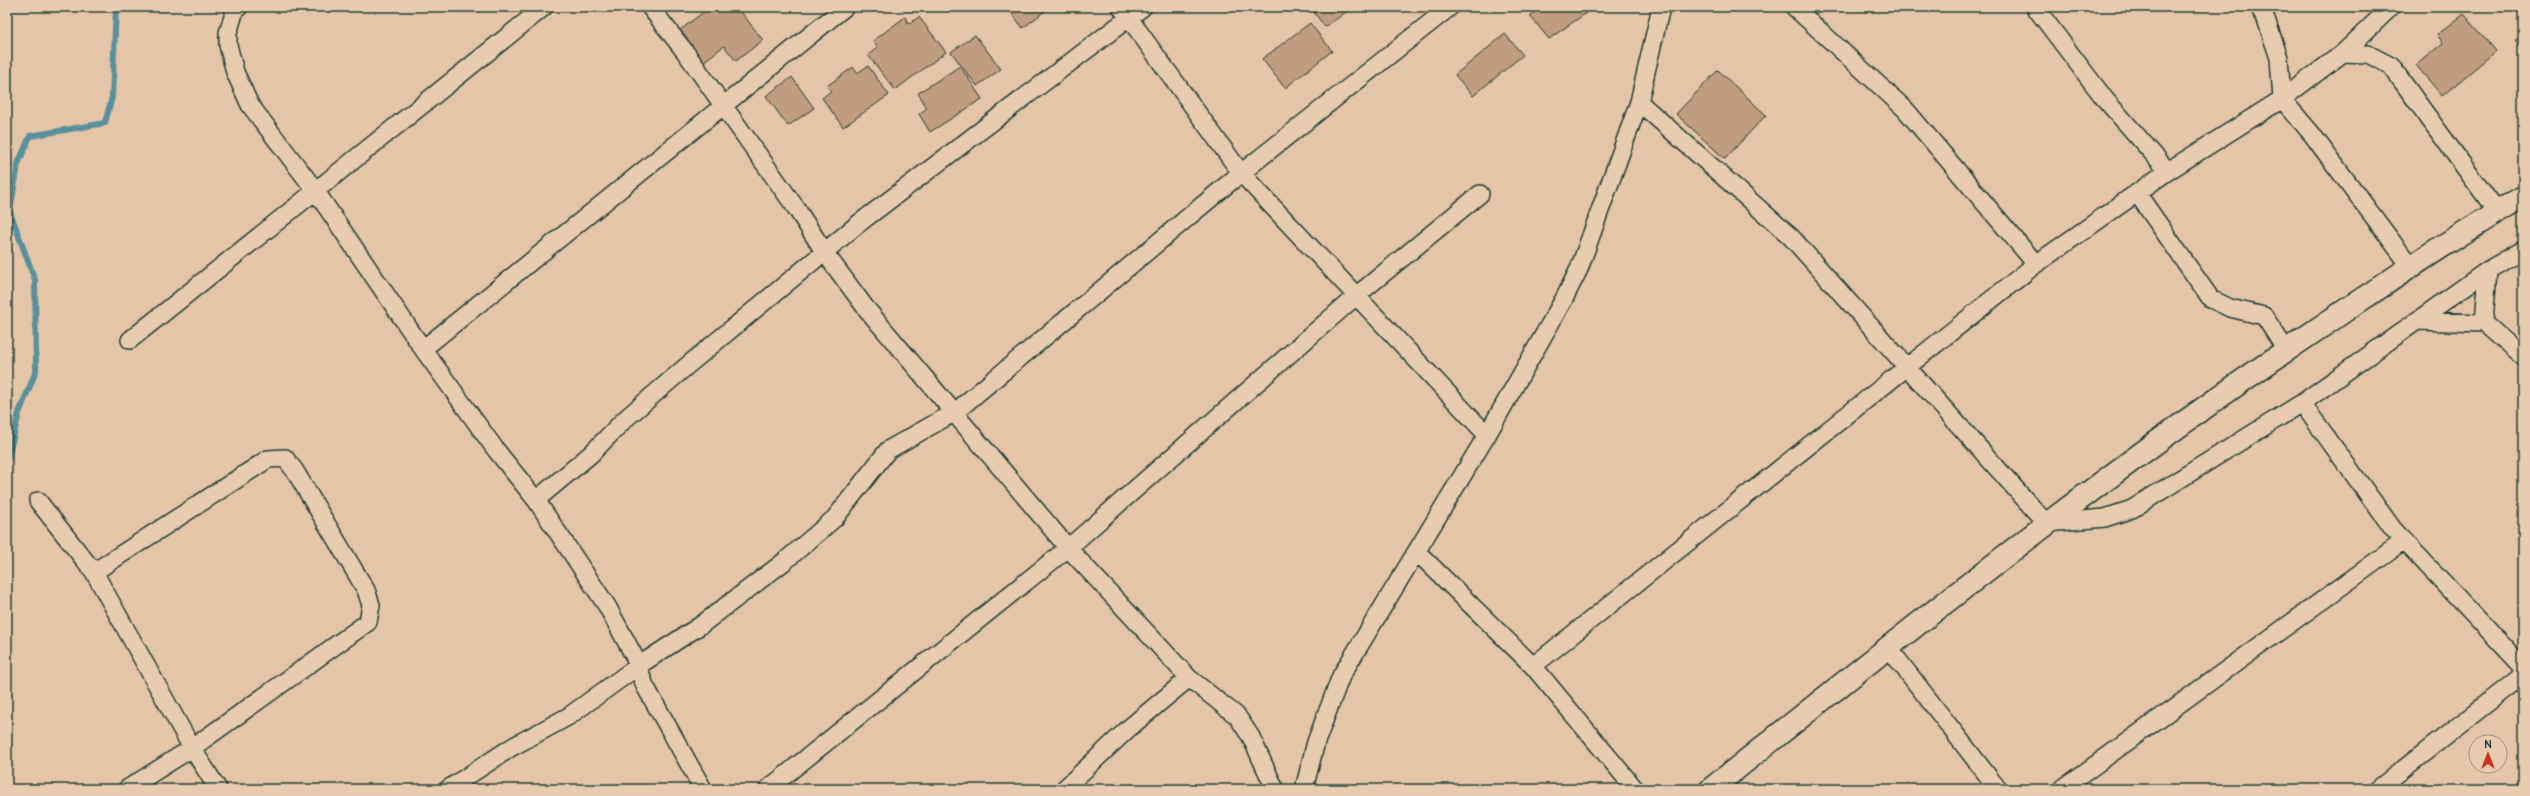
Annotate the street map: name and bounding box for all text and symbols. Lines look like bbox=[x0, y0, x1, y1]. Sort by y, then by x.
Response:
north arrow bbox=[2468, 734, 2508, 774]
text: N bbox=[2484, 738, 2492, 751]

